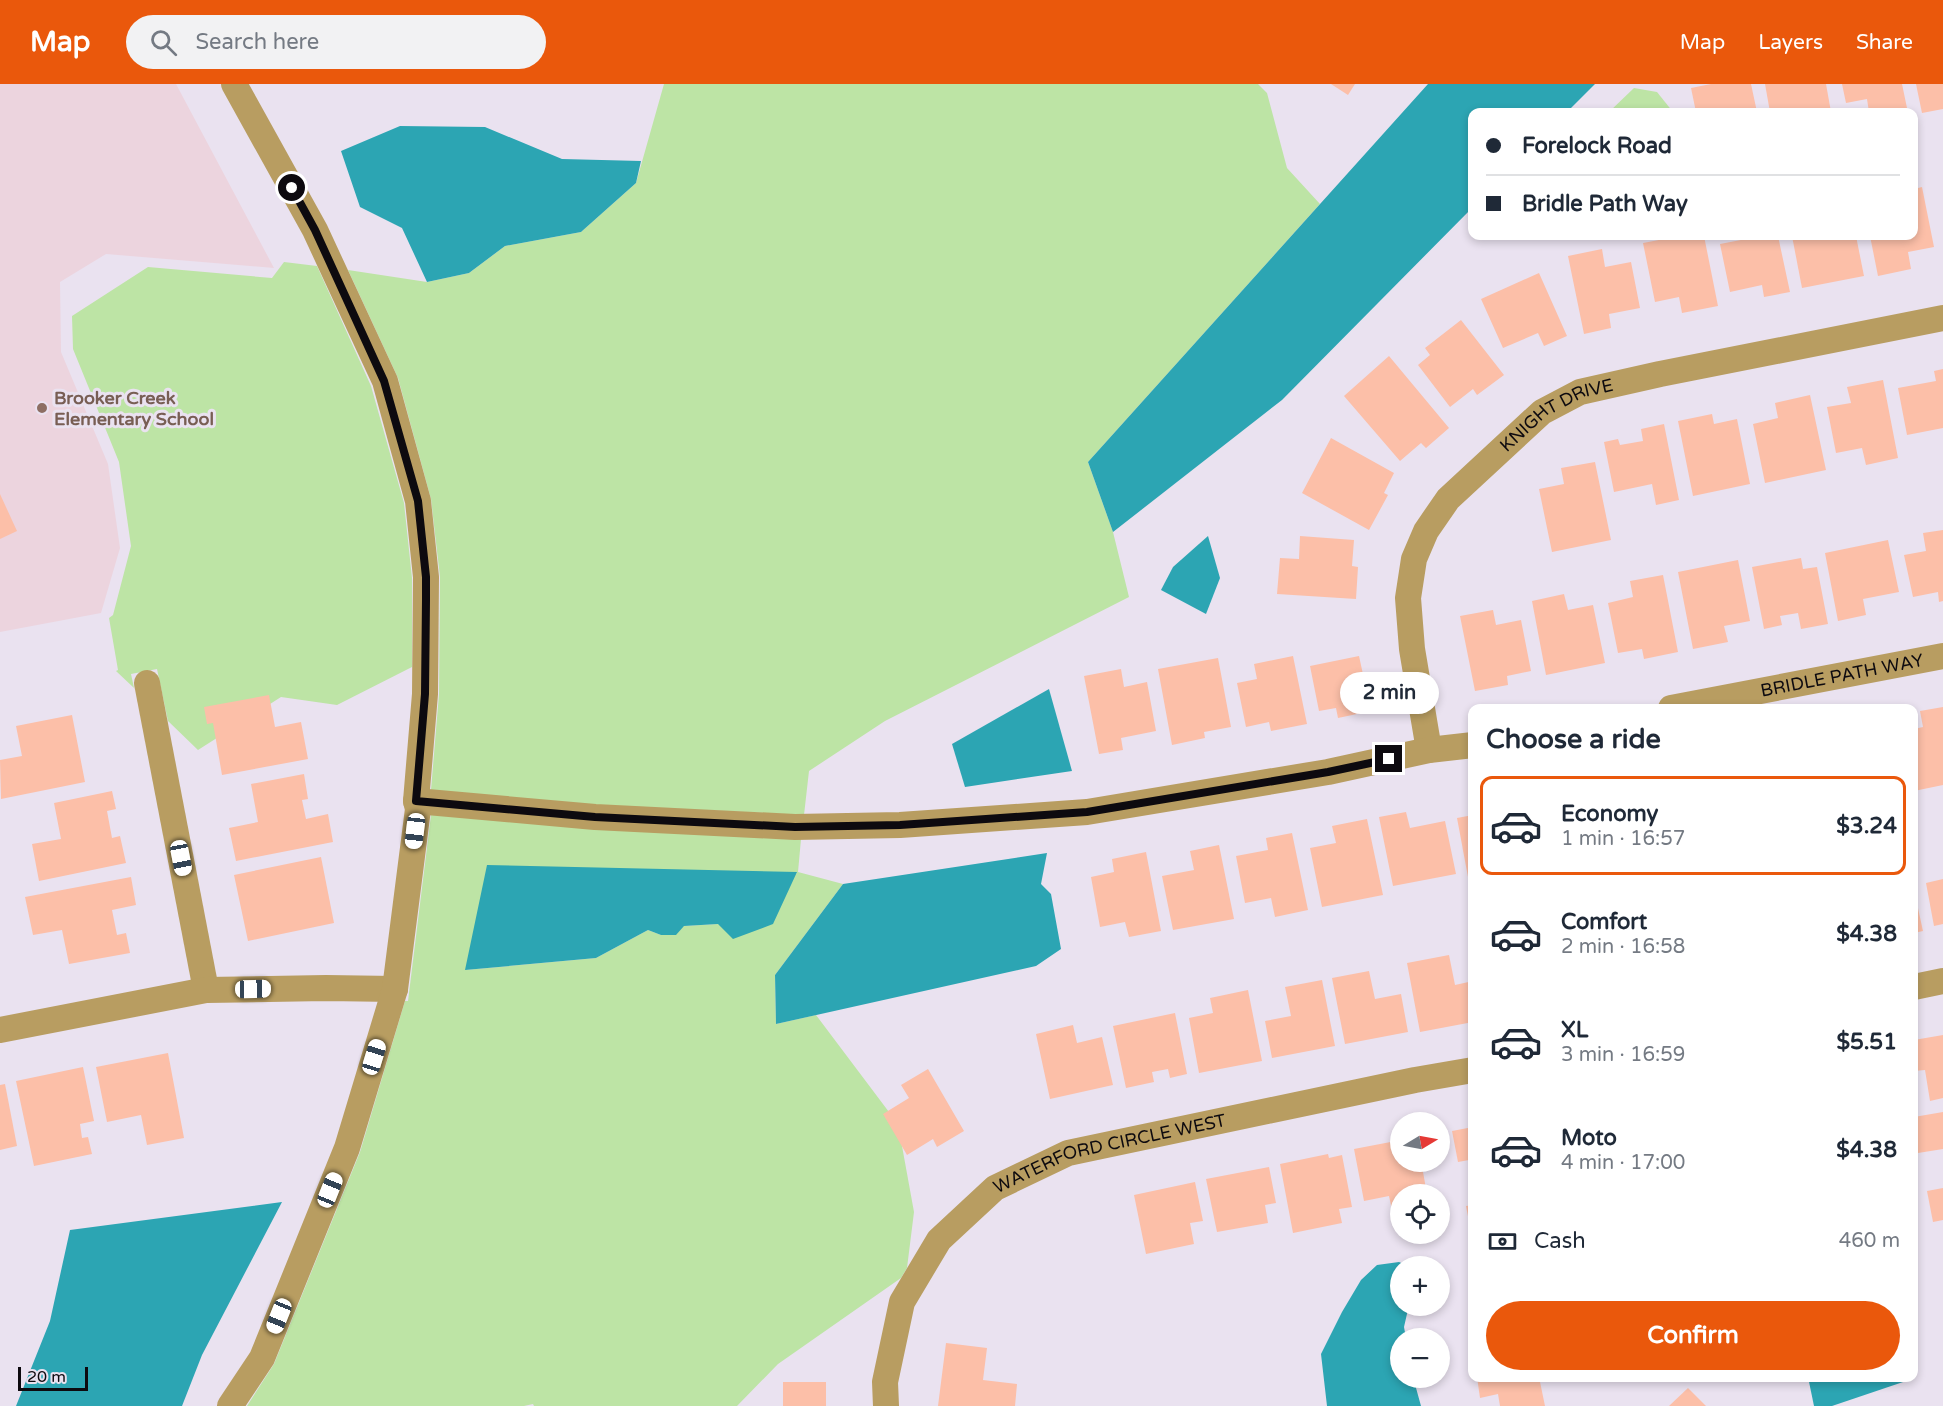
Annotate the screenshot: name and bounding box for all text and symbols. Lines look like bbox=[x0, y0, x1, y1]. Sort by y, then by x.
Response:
search box bbox=[126, 15, 546, 69]
text: Map bbox=[30, 25, 90, 59]
icon: search bbox=[147, 26, 180, 59]
text: Search here bbox=[195, 29, 319, 55]
text: Map bbox=[1680, 30, 1725, 55]
text: Layers bbox=[1758, 30, 1823, 55]
text: Share bbox=[1856, 30, 1913, 55]
text: Forelock Road bbox=[1522, 133, 1672, 159]
route start bbox=[278, 174, 305, 201]
text: Bridle Path Way bbox=[1522, 191, 1688, 217]
street label: KNIGHT DRIVE bbox=[1495, 374, 1615, 456]
place label: Brooker Creek Elementary School bbox=[54, 387, 214, 430]
marker: Brooker Creek Elementary School bbox=[35, 401, 49, 415]
street label: BRIDLE PATH WAY bbox=[1759, 649, 1926, 702]
callout: 2 min bbox=[1340, 672, 1438, 714]
text: 2 min bbox=[1363, 681, 1416, 705]
text: Choose a ride bbox=[1486, 723, 1661, 756]
route end bbox=[1375, 745, 1402, 772]
icon: car bbox=[1489, 799, 1543, 853]
text: Economy bbox=[1561, 801, 1658, 827]
car bbox=[404, 812, 426, 850]
text: $3.24 bbox=[1836, 813, 1897, 839]
text: 1 min · 16:57 bbox=[1561, 827, 1685, 851]
car bbox=[169, 839, 193, 877]
icon: car bbox=[1489, 907, 1543, 961]
text: Comfort bbox=[1561, 909, 1647, 935]
text: $4.38 bbox=[1836, 921, 1897, 947]
text: 2 min · 16:58 bbox=[1561, 935, 1685, 959]
car bbox=[235, 980, 271, 998]
icon: car bbox=[1489, 1015, 1543, 1069]
text: XL bbox=[1561, 1017, 1588, 1043]
text: $5.51 bbox=[1836, 1029, 1897, 1055]
car bbox=[360, 1037, 388, 1077]
text: 3 min · 16:59 bbox=[1561, 1043, 1685, 1067]
street label: WATERFORD CIRCLE WEST bbox=[990, 1109, 1228, 1198]
north arrow bbox=[1390, 1112, 1450, 1172]
map controls bbox=[1390, 1112, 1450, 1388]
icon: car bbox=[1489, 1123, 1543, 1177]
text: Moto bbox=[1561, 1125, 1617, 1151]
text: $4.38 bbox=[1836, 1137, 1897, 1163]
text: 4 min · 17:00 bbox=[1561, 1151, 1685, 1175]
car bbox=[315, 1170, 345, 1210]
button: locate bbox=[1390, 1184, 1450, 1244]
icon: cash bbox=[1486, 1225, 1519, 1258]
text: Cash bbox=[1534, 1228, 1586, 1254]
text: 460 m bbox=[1839, 1229, 1900, 1253]
button: + bbox=[1390, 1256, 1450, 1316]
car bbox=[264, 1296, 294, 1336]
button: Confirm bbox=[1486, 1301, 1900, 1370]
button: − bbox=[1390, 1328, 1450, 1388]
scale bar bbox=[18, 1364, 88, 1392]
text: 20 m bbox=[27, 1367, 66, 1387]

